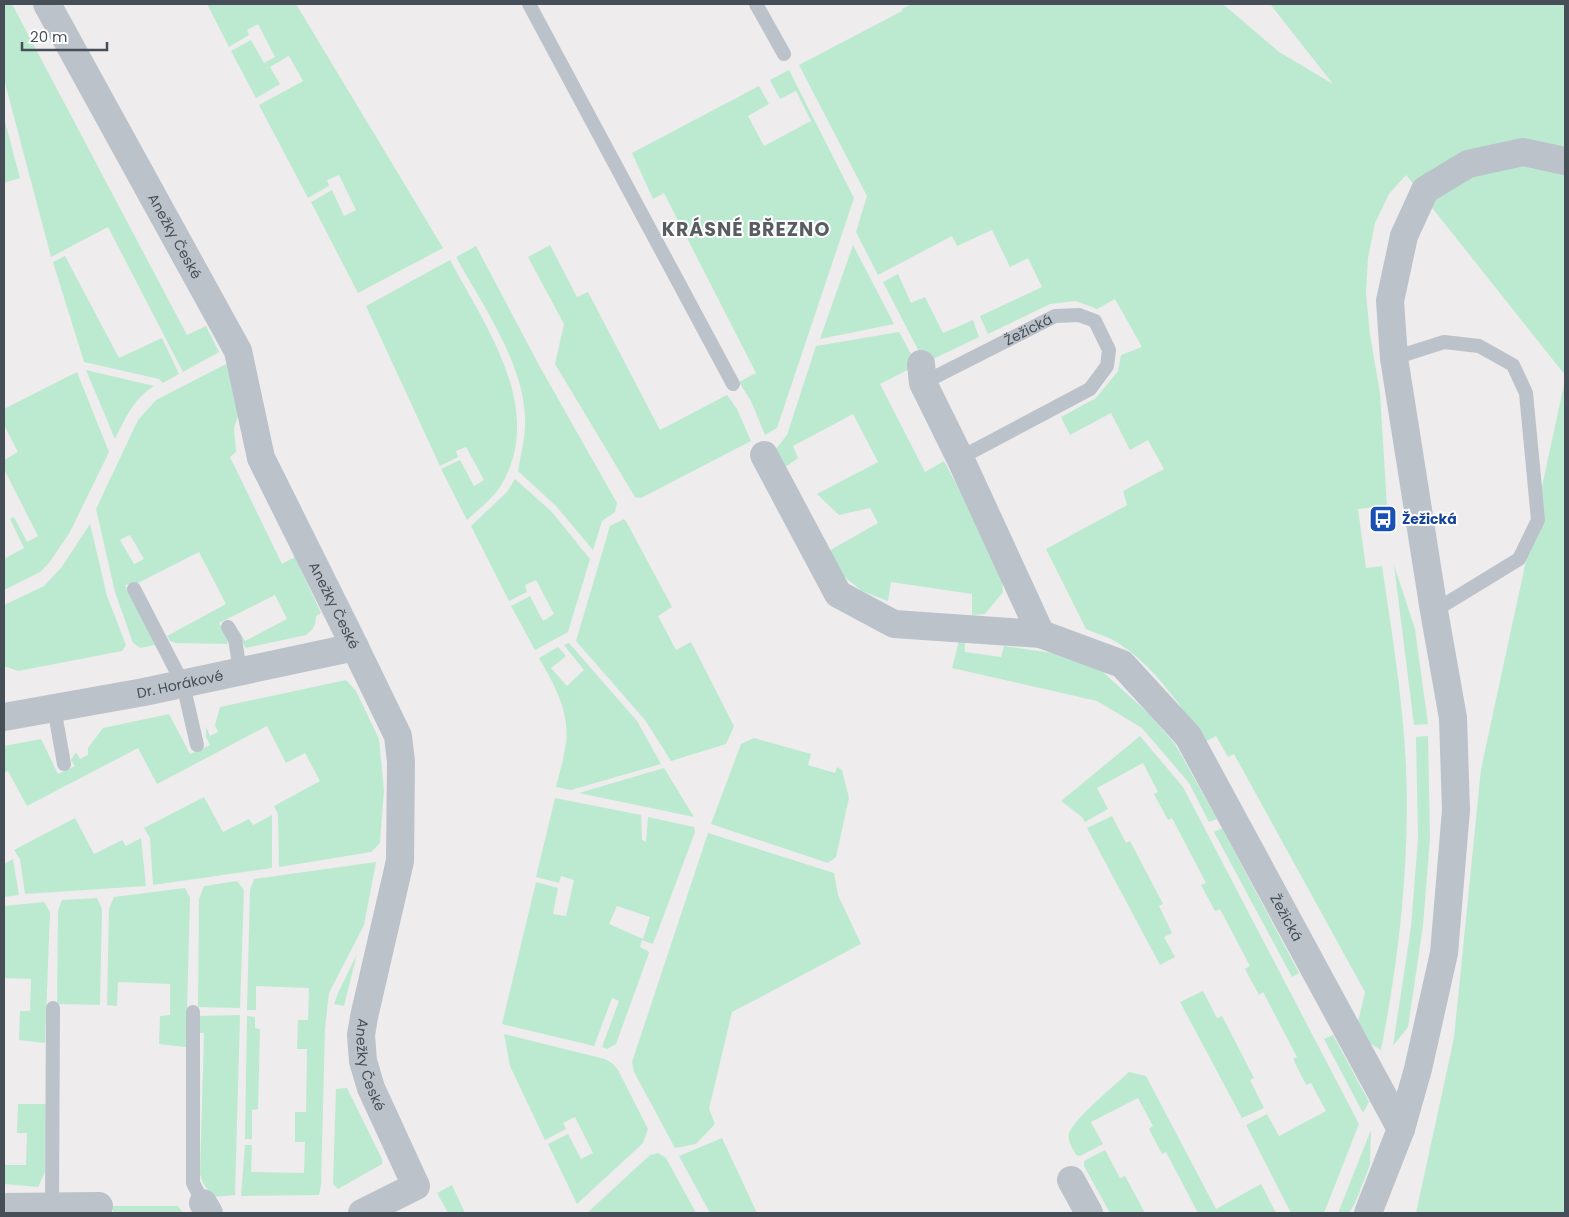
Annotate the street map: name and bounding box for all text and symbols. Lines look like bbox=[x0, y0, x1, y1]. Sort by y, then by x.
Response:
scale bar bbox=[22, 20, 108, 52]
text: 20 m bbox=[30, 26, 68, 47]
street label: Anežky České bbox=[143, 190, 207, 283]
district label: KRÁSNÉ BŘEZNO bbox=[662, 216, 830, 243]
street label: Žežická bbox=[1001, 309, 1056, 350]
bus stop icon: Žežická bbox=[1368, 504, 1398, 534]
place label: Žežická bbox=[1402, 509, 1457, 529]
street label: Anežky České bbox=[304, 558, 364, 653]
street label: Dr. Horákové bbox=[135, 665, 225, 703]
street label: Žežická bbox=[1265, 890, 1307, 945]
street label: Anežky České bbox=[351, 1017, 390, 1115]

